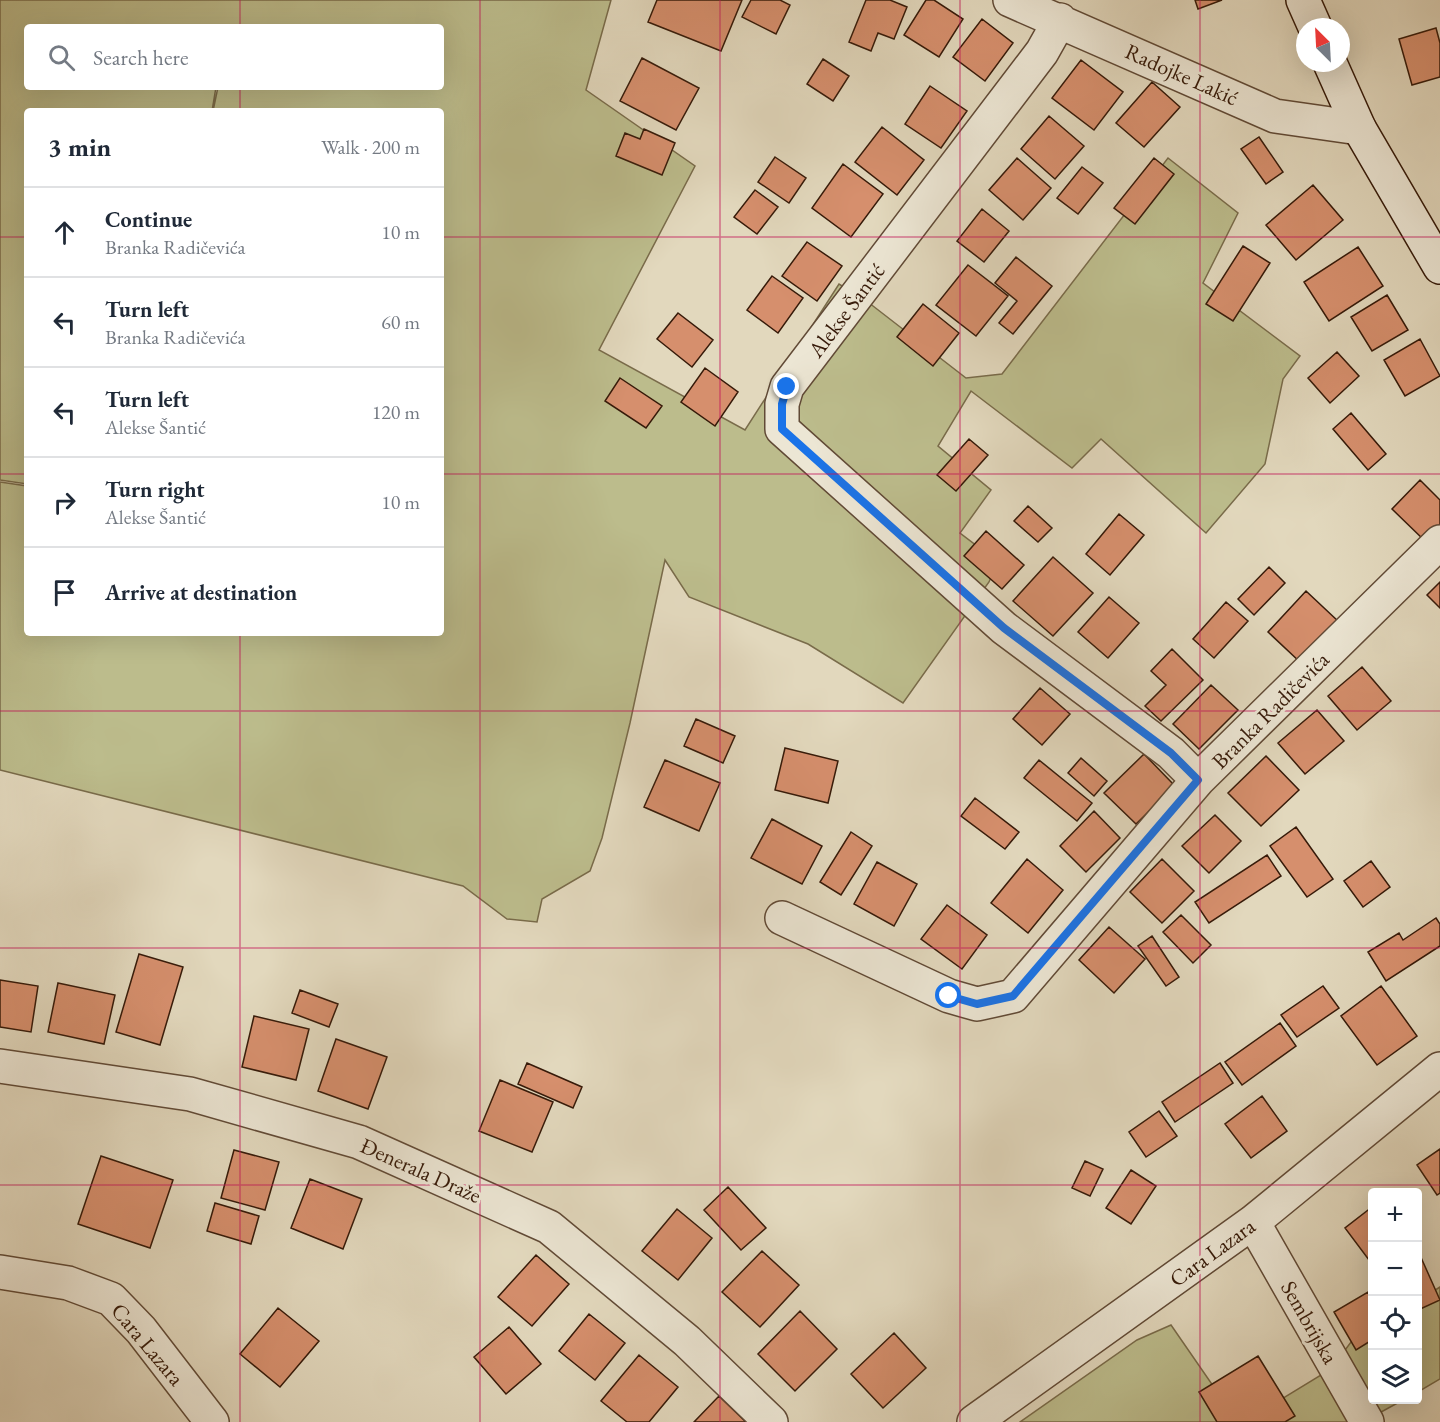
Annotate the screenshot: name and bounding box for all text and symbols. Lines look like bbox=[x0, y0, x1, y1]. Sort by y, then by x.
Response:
north arrow bbox=[1296, 18, 1350, 72]
search box bbox=[24, 24, 444, 90]
street label: Radojke Lakić bbox=[1121, 37, 1243, 112]
icon: search bbox=[45, 41, 78, 74]
text: Search here bbox=[93, 43, 188, 72]
text: 3 min bbox=[48, 130, 111, 164]
text: Walk · 200 m bbox=[321, 134, 420, 160]
text: Continue bbox=[105, 205, 192, 234]
icon: ahead bbox=[48, 216, 81, 249]
text: 10 m bbox=[381, 219, 420, 245]
text: Branka Radičevića bbox=[105, 234, 246, 260]
street label: Alekse Šantić bbox=[801, 257, 892, 364]
text: Turn left bbox=[105, 295, 189, 324]
icon: left bbox=[48, 306, 81, 339]
text: 60 m bbox=[381, 309, 420, 335]
text: Branka Radičevića bbox=[105, 324, 246, 350]
route end bbox=[773, 373, 799, 399]
text: Turn left bbox=[105, 385, 189, 414]
icon: left bbox=[48, 396, 81, 429]
text: 120 m bbox=[372, 399, 420, 425]
text: Alekse Šantić bbox=[105, 414, 206, 440]
text: Turn right bbox=[105, 475, 204, 504]
icon: right bbox=[48, 486, 81, 519]
text: 10 m bbox=[381, 489, 420, 515]
text: Alekse Šantić bbox=[105, 504, 206, 530]
icon: arrive bbox=[48, 576, 81, 609]
text: Arrive at destination bbox=[105, 578, 297, 607]
street label: Branka Radičevića bbox=[1205, 645, 1335, 775]
route start bbox=[935, 982, 961, 1008]
street label: Đenerala Draže bbox=[356, 1131, 486, 1210]
map controls bbox=[1368, 1188, 1422, 1404]
button: + bbox=[1368, 1188, 1422, 1242]
street label: Cara Lazara bbox=[1164, 1211, 1261, 1293]
button: − bbox=[1368, 1242, 1422, 1296]
street label: Sembrijska bbox=[1274, 1276, 1345, 1369]
button: locate bbox=[1368, 1296, 1422, 1350]
street label: Cara Lazara bbox=[105, 1297, 191, 1392]
button: layers bbox=[1368, 1350, 1422, 1404]

